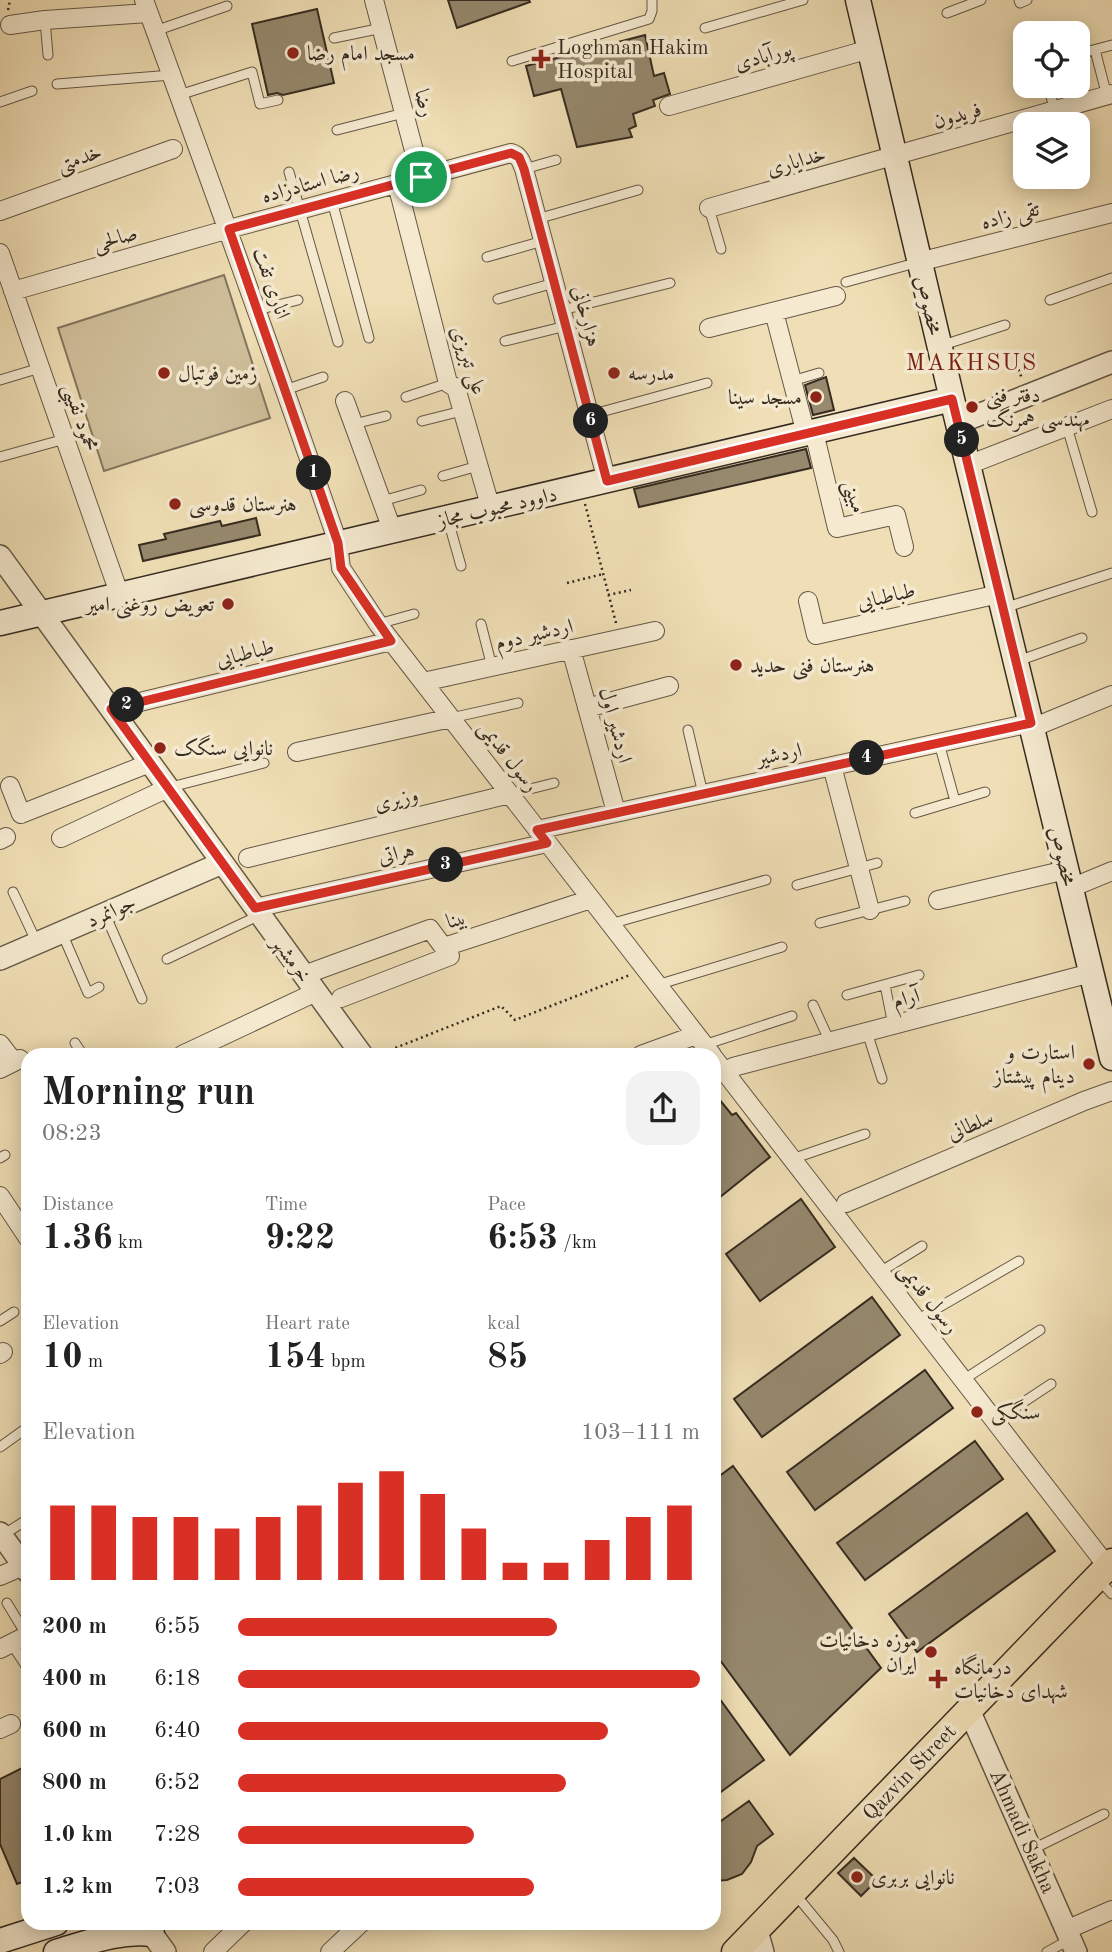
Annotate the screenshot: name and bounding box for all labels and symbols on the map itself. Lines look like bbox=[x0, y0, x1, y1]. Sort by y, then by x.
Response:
street label: پورآبادی bbox=[731, 35, 796, 78]
place label: Loghman Hakim Hospital bbox=[557, 38, 709, 83]
place label: مسجد امام رضا bbox=[307, 44, 415, 71]
marker: مسجد امام رضا bbox=[285, 45, 301, 61]
marker: Loghman Hakim Hospital bbox=[531, 49, 551, 69]
street label: رضا bbox=[410, 87, 437, 120]
street label: فریدون bbox=[931, 100, 984, 134]
street label: خدمتی bbox=[54, 142, 106, 180]
street label: خدایاری bbox=[764, 144, 829, 182]
pin bbox=[391, 147, 451, 207]
street label: رضا استادزاده bbox=[260, 161, 361, 207]
street label: تقی زاده bbox=[979, 199, 1043, 237]
street label: صالحی bbox=[91, 223, 140, 258]
street label: اناری تفت bbox=[249, 245, 293, 322]
street label: مخصوص bbox=[909, 273, 945, 338]
street label: هزارخانی bbox=[566, 283, 604, 350]
street label: علی تبریزی bbox=[442, 323, 489, 399]
district label: MAKHSUS bbox=[906, 352, 1038, 375]
place label: زمین فوتبال bbox=[178, 364, 258, 386]
place label: مدرسه bbox=[628, 364, 674, 385]
marker: زمین فوتبال bbox=[156, 365, 172, 381]
marker: مدرسه bbox=[606, 365, 622, 381]
street label: محمود نقیبی bbox=[53, 381, 101, 456]
place label: دفتر فنی مهندسی همرنگ bbox=[986, 386, 1090, 434]
place label: مسجد سینا bbox=[728, 388, 802, 410]
marker: مسجد سینا bbox=[808, 389, 824, 405]
marker: دفتر فنی مهندسی همرنگ bbox=[964, 399, 980, 415]
pin: 6 bbox=[574, 404, 608, 438]
pin: 5 bbox=[944, 422, 979, 458]
pin: 1 bbox=[296, 456, 332, 490]
street label: مبینی bbox=[836, 477, 869, 517]
street label: داوود محبوب مجاز bbox=[433, 484, 560, 534]
place label: هنرستان قدوسی bbox=[189, 495, 297, 519]
marker: هنرستان قدوسی bbox=[167, 496, 183, 512]
street label: طباطبایی bbox=[855, 581, 918, 616]
place label: تعویض روغنی امیر bbox=[84, 595, 215, 619]
marker: تعویض روغنی امیر bbox=[220, 596, 236, 612]
street label: اردشیر دوم bbox=[493, 616, 577, 660]
street label: طباطبایی bbox=[214, 637, 277, 674]
place label: هنرستان فنی حدید bbox=[750, 656, 874, 680]
marker: هنرستان فنی حدید bbox=[728, 657, 744, 673]
street label: اردشیر اول bbox=[594, 685, 635, 765]
pin: 2 bbox=[110, 688, 144, 722]
street label: رسول قدیمی bbox=[472, 717, 542, 798]
place label: نانوایی سنگک bbox=[174, 735, 273, 762]
marker: نانوایی سنگک bbox=[152, 740, 168, 756]
street label: اردشیر bbox=[753, 740, 804, 771]
pin: 4 bbox=[850, 740, 884, 776]
street label: وزیری bbox=[372, 785, 421, 816]
street label: مخصوص bbox=[1043, 824, 1079, 889]
street label: هراتی bbox=[376, 840, 417, 870]
pin: 3 bbox=[428, 848, 464, 882]
street label: جوانمرد bbox=[84, 892, 140, 933]
street label: بینا bbox=[444, 908, 469, 934]
street label: خرمشهر bbox=[264, 931, 314, 988]
street label: آرام bbox=[890, 981, 926, 1019]
place label: استارت و دینام پیشتاز bbox=[992, 1043, 1075, 1094]
marker: استارت و دینام پیشتاز bbox=[1081, 1056, 1097, 1072]
street label: سلطانی bbox=[944, 1107, 997, 1145]
street label: رسول قدیمی bbox=[892, 1259, 962, 1340]
place label: سنگکی bbox=[991, 1399, 1041, 1426]
marker: سنگکی bbox=[969, 1404, 985, 1420]
place label: موزه دخانیات ایران bbox=[819, 1631, 917, 1676]
marker: موزه دخانیات ایران bbox=[923, 1644, 939, 1660]
place label: درمانگاه شهدای دخانیات bbox=[954, 1654, 1068, 1705]
marker: درمانگاه شهدای دخانیات bbox=[928, 1669, 948, 1689]
street label: Qazvin Street bbox=[859, 1721, 961, 1825]
street label: Ahmadi Sakha bbox=[985, 1767, 1058, 1897]
place label: نانوایی بربری bbox=[871, 1868, 955, 1891]
marker: نانوایی بربری bbox=[849, 1869, 865, 1885]

